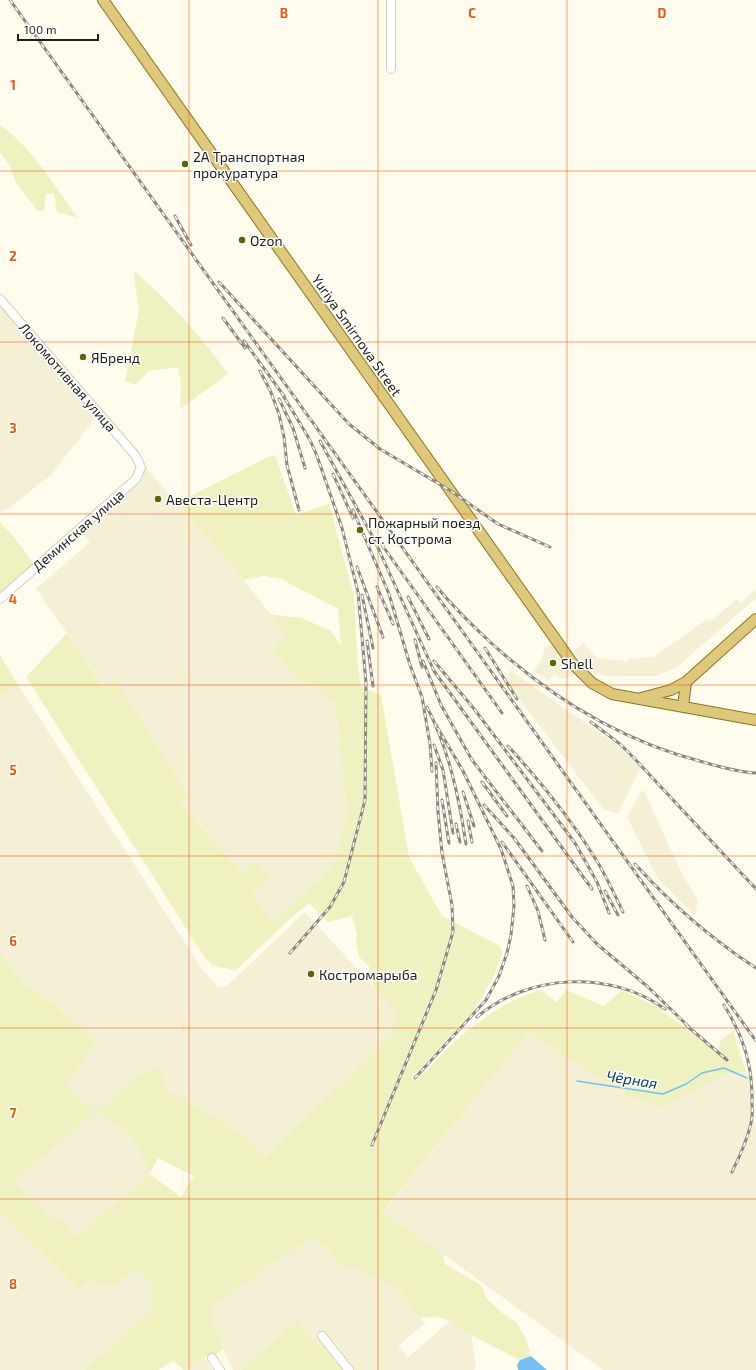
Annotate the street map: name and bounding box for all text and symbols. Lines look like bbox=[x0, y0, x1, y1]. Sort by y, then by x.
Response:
text: B bbox=[280, 5, 288, 21]
text: C bbox=[468, 5, 476, 21]
text: D bbox=[658, 5, 667, 21]
scale bar bbox=[18, 16, 98, 42]
text: 100 m bbox=[24, 22, 56, 36]
text: 1 bbox=[10, 77, 16, 93]
place label: 2А Транспортная прокуратура bbox=[193, 148, 305, 181]
marker: 2А Транспортная прокуратура bbox=[180, 159, 190, 169]
place label: Ozon bbox=[250, 232, 283, 249]
marker: Ozon bbox=[237, 235, 247, 245]
text: 2 bbox=[9, 248, 17, 264]
street label: Yuriya Smirnova Street bbox=[309, 271, 405, 399]
street label: Локомотивная улица bbox=[16, 319, 120, 435]
place label: ЯБренд bbox=[91, 349, 140, 366]
marker: ЯБренд bbox=[78, 352, 88, 362]
text: 3 bbox=[9, 420, 17, 436]
street label: Деминская улица bbox=[29, 486, 127, 574]
place label: Авеста-Центр bbox=[166, 491, 258, 508]
marker: Авеста-Центр bbox=[153, 494, 163, 504]
place label: Пожарный поезд ст. Кострома bbox=[368, 514, 481, 547]
marker: Пожарный поезд ст. Кострома bbox=[355, 525, 365, 535]
text: 4 bbox=[9, 591, 17, 607]
place label: Shell bbox=[561, 655, 594, 672]
marker: Shell bbox=[548, 658, 558, 668]
text: 5 bbox=[9, 762, 17, 778]
text: 6 bbox=[9, 933, 17, 949]
place label: Костромарыба bbox=[319, 966, 417, 983]
marker: Костромарыба bbox=[306, 969, 316, 979]
water label: Чёрная bbox=[605, 1066, 659, 1092]
text: 7 bbox=[10, 1105, 17, 1121]
text: 8 bbox=[9, 1276, 17, 1292]

